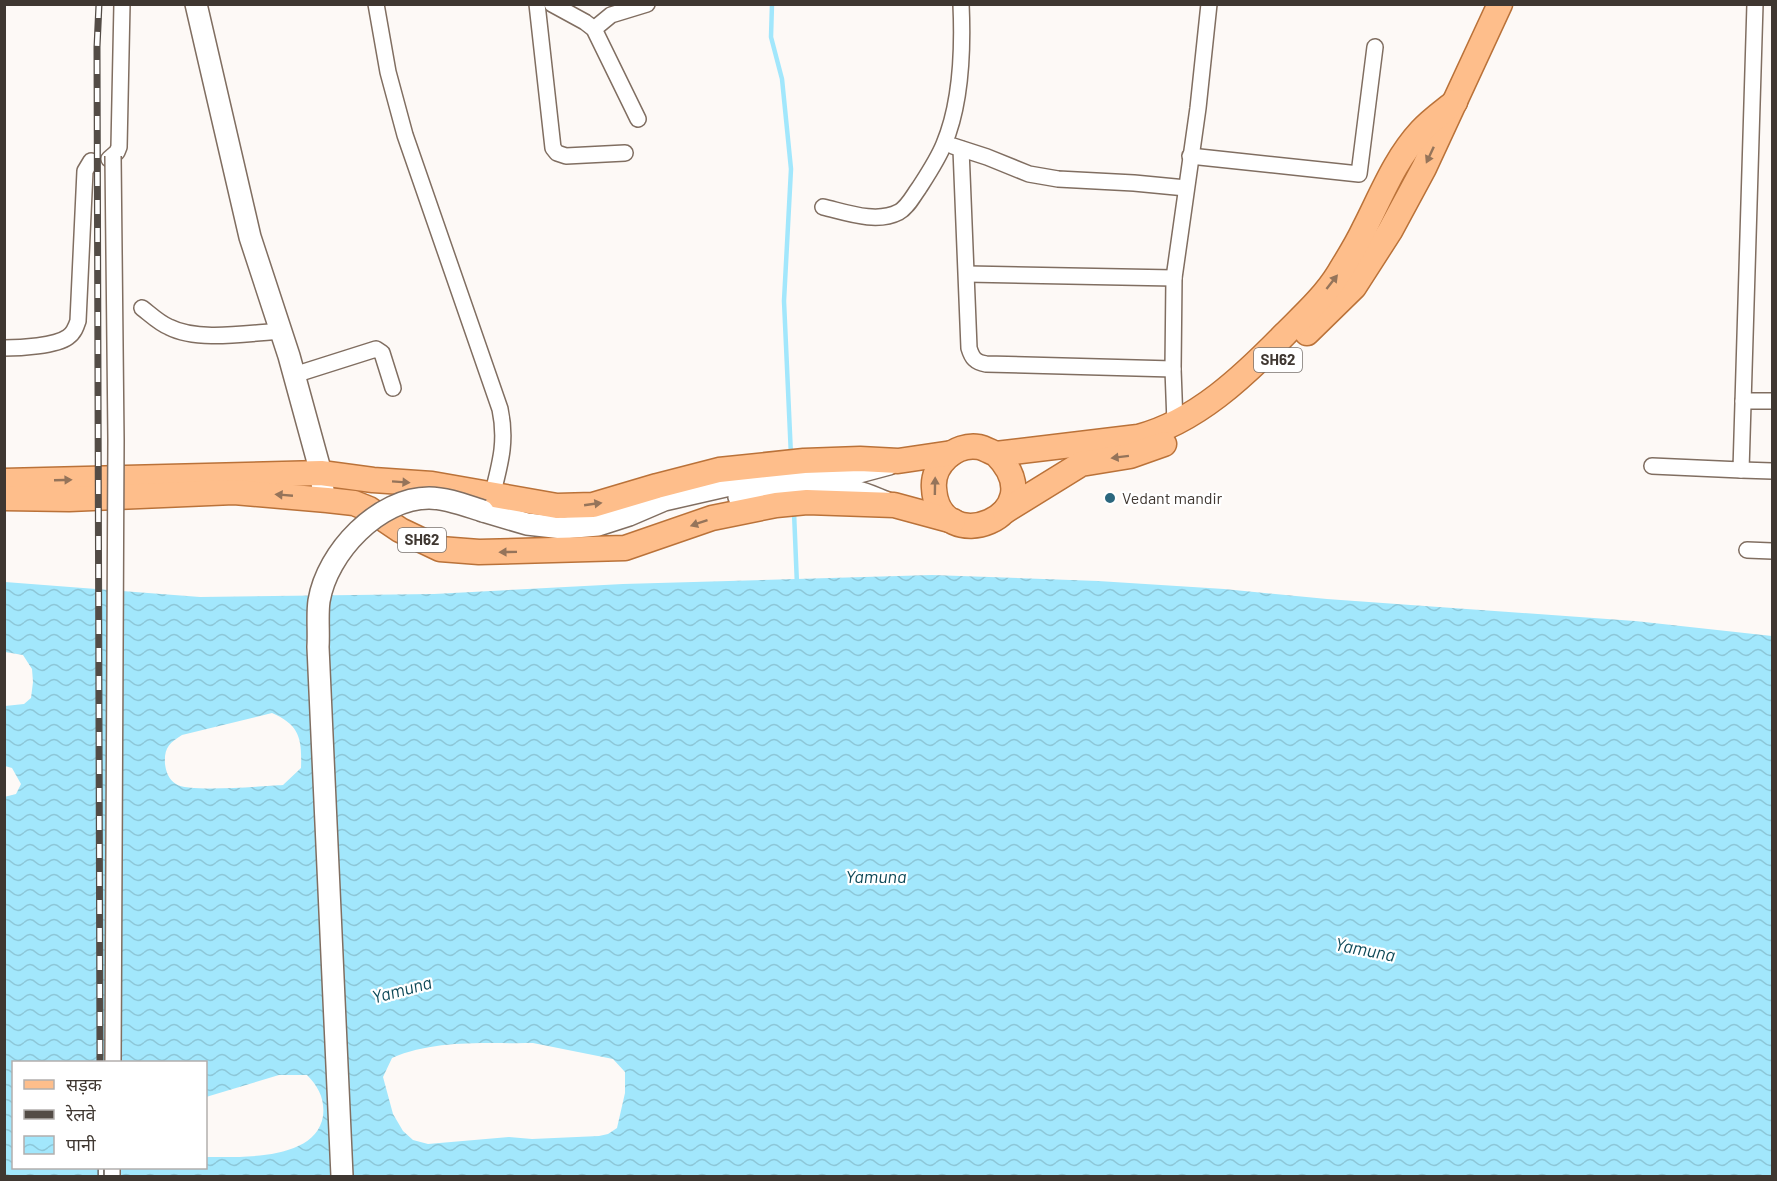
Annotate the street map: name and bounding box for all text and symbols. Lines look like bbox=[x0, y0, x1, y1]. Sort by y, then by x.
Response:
one-way arrow bbox=[1426, 146, 1435, 163]
one-way arrow bbox=[1325, 275, 1337, 290]
road number: SH62 bbox=[1254, 348, 1302, 372]
one-way arrow bbox=[1110, 452, 1129, 462]
one-way arrow bbox=[53, 475, 72, 485]
one-way arrow bbox=[930, 476, 940, 495]
one-way arrow bbox=[391, 477, 410, 487]
place label: Vedant mandir bbox=[1122, 488, 1222, 507]
one-way arrow bbox=[274, 491, 293, 500]
marker: Vedant mandir bbox=[1103, 491, 1117, 505]
one-way arrow bbox=[584, 500, 603, 509]
one-way arrow bbox=[690, 519, 708, 528]
road number: SH62 bbox=[398, 528, 446, 552]
one-way arrow bbox=[499, 547, 518, 557]
water label: Yamuna bbox=[846, 865, 906, 887]
water label: Yamuna bbox=[1333, 932, 1397, 966]
water label: Yamuna bbox=[369, 971, 434, 1008]
legend bbox=[12, 1061, 207, 1169]
text: सड़क bbox=[66, 1073, 103, 1095]
text: रेलवे bbox=[65, 1103, 97, 1125]
text: पानी bbox=[66, 1133, 96, 1155]

